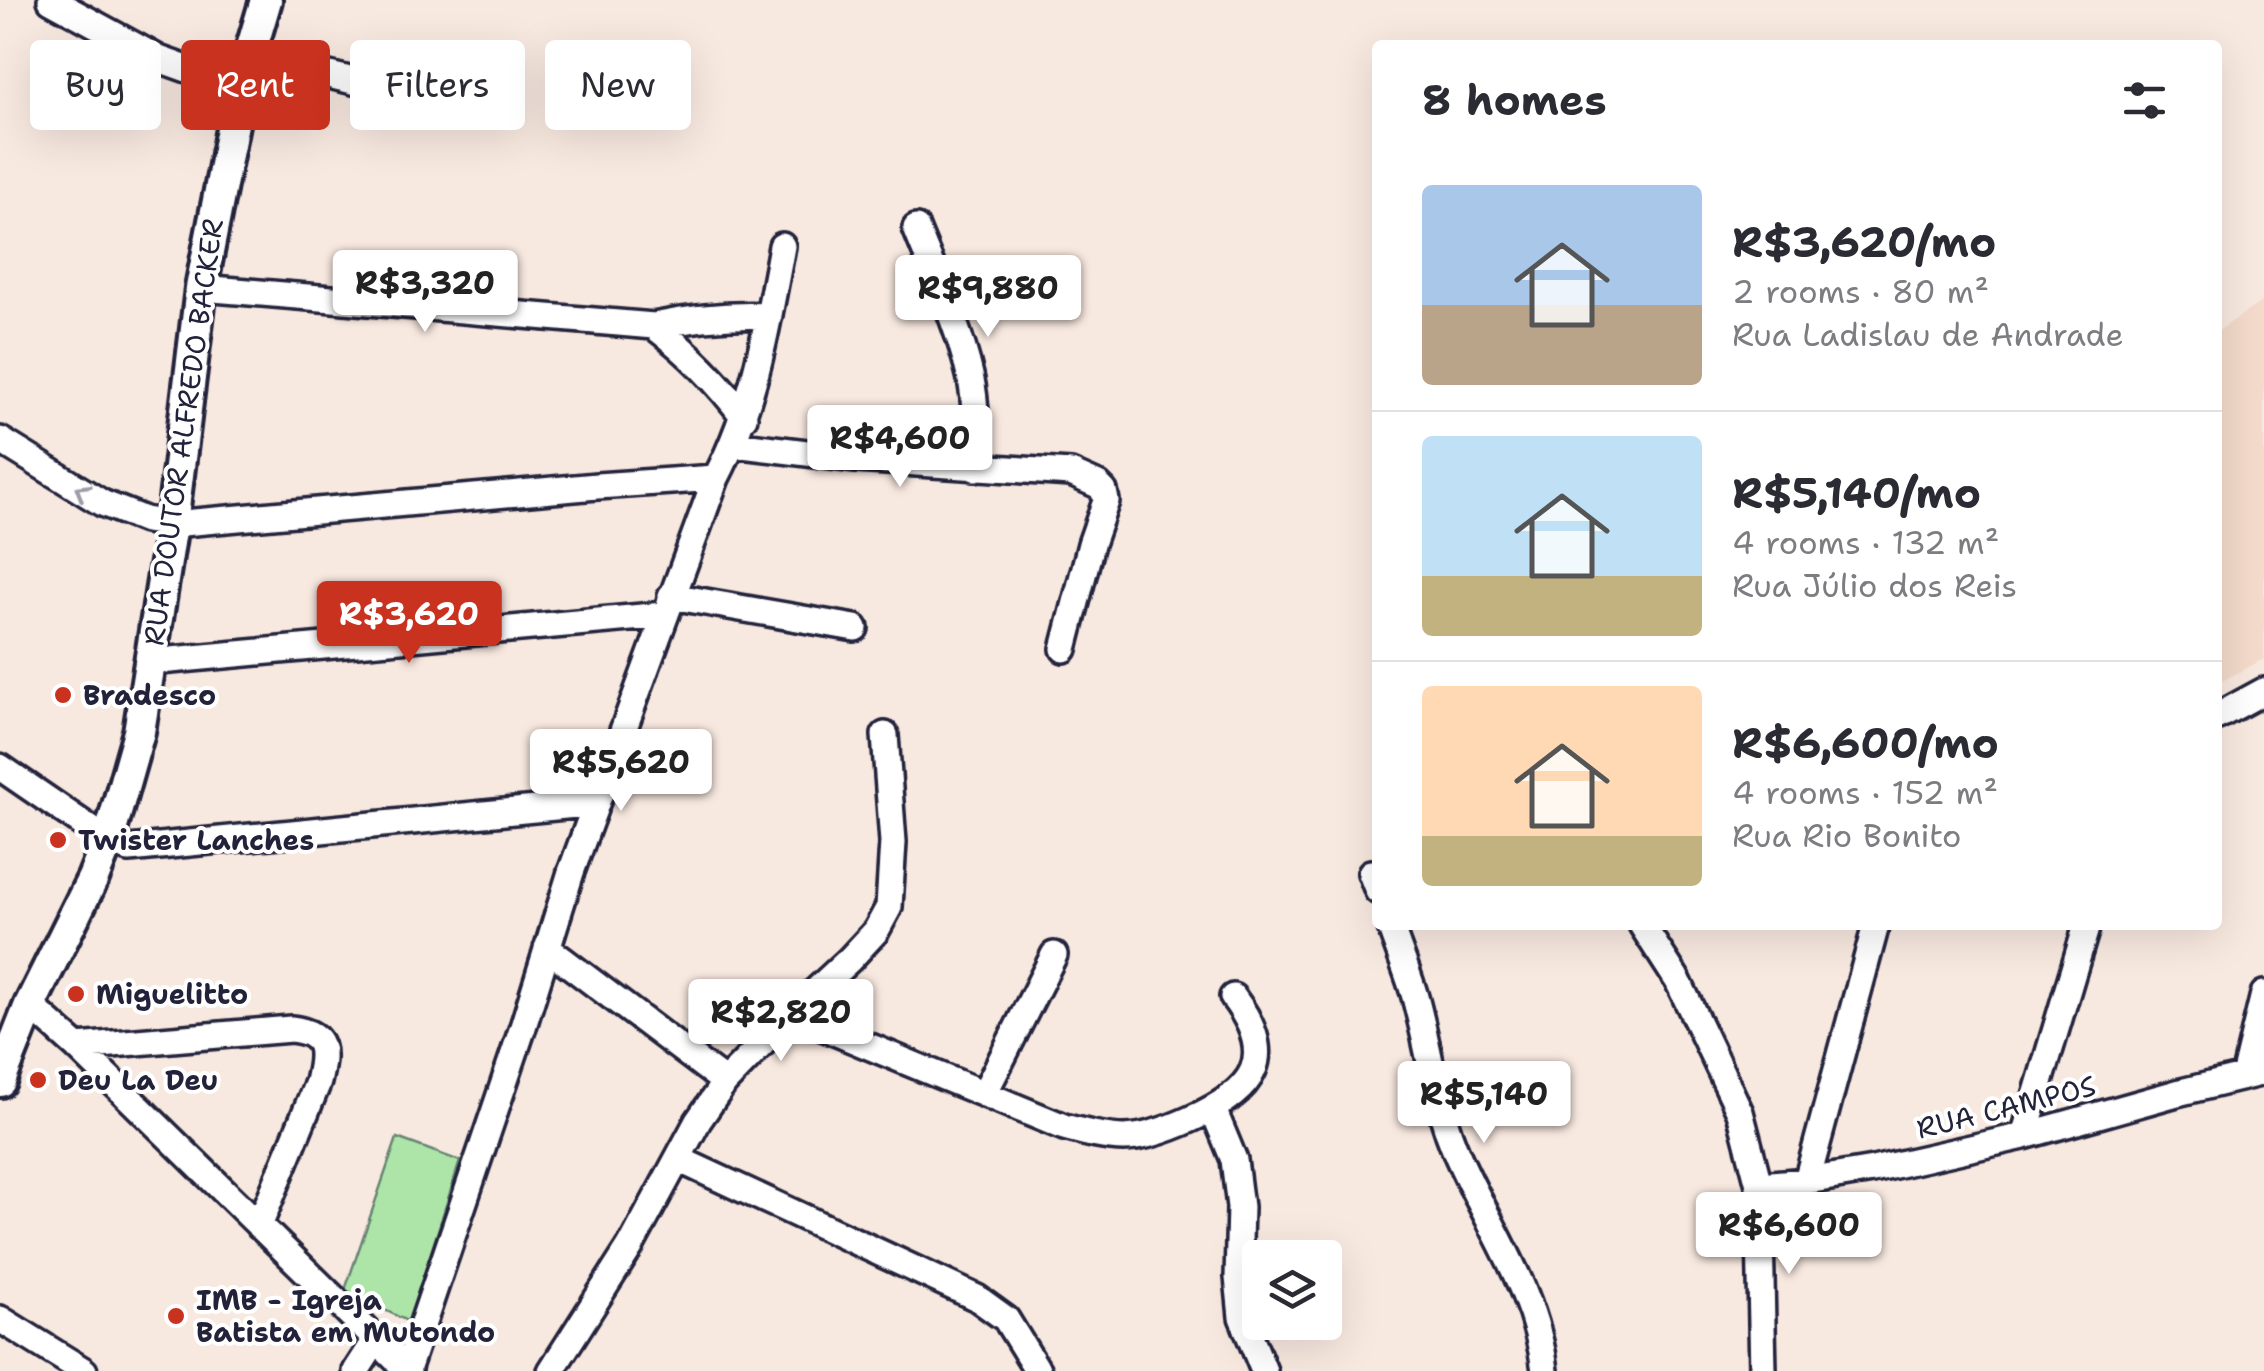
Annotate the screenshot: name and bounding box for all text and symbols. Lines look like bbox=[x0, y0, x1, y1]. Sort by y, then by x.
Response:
chip: Buy bbox=[30, 40, 161, 130]
chip: Rent bbox=[181, 40, 330, 130]
chip: Filters bbox=[350, 40, 525, 130]
chip: New bbox=[545, 40, 691, 130]
text: 8 homes bbox=[1422, 72, 1607, 128]
icon: filters bbox=[2117, 73, 2172, 128]
text: R$3,620/mo bbox=[1732, 214, 1996, 270]
street label: RUA DOUTOR ALFREDO BACKER bbox=[134, 216, 232, 648]
icon: home bbox=[1502, 225, 1622, 345]
pin: R$3,320 bbox=[333, 250, 517, 335]
pin: R$9,880 bbox=[896, 255, 1080, 340]
text: R$3,320 bbox=[355, 261, 495, 304]
text: R$9,880 bbox=[917, 266, 1059, 309]
text: 2 rooms · 80 m² bbox=[1732, 270, 1989, 313]
text: Rua Ladislau de Andrade bbox=[1732, 313, 2124, 356]
pin: R$4,600 bbox=[808, 405, 992, 490]
text: R$4,600 bbox=[829, 416, 971, 459]
text: R$5,140/mo bbox=[1732, 465, 1981, 521]
icon: home bbox=[1502, 476, 1622, 596]
one-way arrow bbox=[75, 484, 93, 503]
text: 4 rooms · 132 m² bbox=[1732, 521, 1999, 564]
text: Rua Júlio dos Reis bbox=[1732, 564, 2017, 607]
pin: R$3,620 bbox=[317, 581, 501, 666]
text: R$3,620 bbox=[339, 592, 479, 635]
place label: Bradesco bbox=[83, 676, 216, 714]
marker: Bradesco bbox=[52, 684, 74, 706]
text: R$6,600/mo bbox=[1732, 715, 1999, 771]
icon: home bbox=[1502, 726, 1622, 846]
pin: R$5,620 bbox=[529, 729, 713, 814]
text: R$5,620 bbox=[552, 740, 690, 783]
text: 4 rooms · 152 m² bbox=[1732, 771, 1998, 814]
text: Rua Rio Bonito bbox=[1732, 814, 1961, 857]
place label: Twister Lanches bbox=[78, 821, 314, 859]
marker: Twister Lanches bbox=[47, 829, 69, 851]
place label: Miguelitto bbox=[96, 975, 248, 1013]
pin: R$2,820 bbox=[689, 979, 873, 1064]
marker: Miguelitto bbox=[65, 983, 87, 1005]
text: R$2,820 bbox=[710, 990, 852, 1033]
place label: Deu La Deu bbox=[58, 1061, 218, 1099]
pin: R$5,140 bbox=[1392, 1061, 1576, 1146]
street label: RUA CAMPOS bbox=[1913, 1066, 2099, 1148]
marker: Deu La Deu bbox=[27, 1069, 49, 1091]
text: R$5,140 bbox=[1420, 1072, 1548, 1115]
pin: R$6,600 bbox=[1697, 1192, 1881, 1277]
text: R$6,600 bbox=[1718, 1203, 1860, 1246]
map controls bbox=[1242, 1240, 1342, 1340]
button: layers bbox=[1242, 1240, 1342, 1340]
place label: IMB - Igreja Batista em Mutondo bbox=[196, 1281, 495, 1351]
marker: IMB - Igreja Batista em Mutondo bbox=[165, 1305, 187, 1327]

